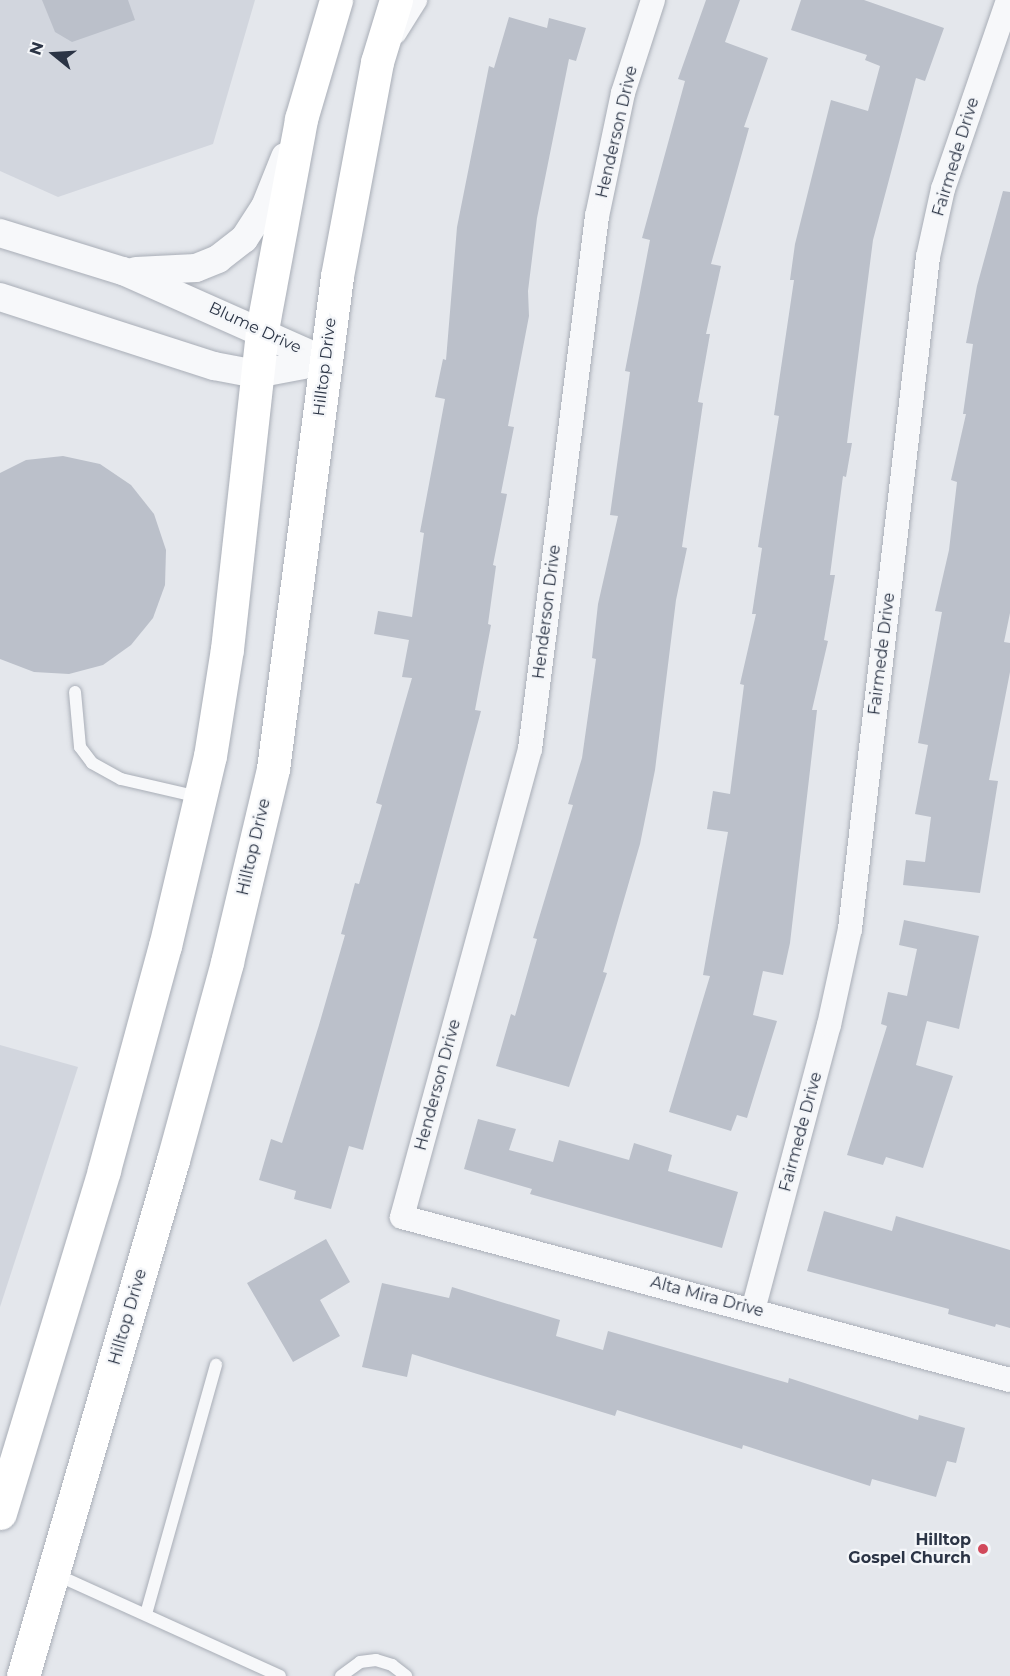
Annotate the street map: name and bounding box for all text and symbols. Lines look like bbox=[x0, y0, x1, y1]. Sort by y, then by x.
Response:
north arrow bbox=[24, 24, 84, 84]
text: N bbox=[25, 39, 47, 57]
street label: Henderson Drive bbox=[592, 64, 642, 200]
street label: Fairmede Drive bbox=[929, 95, 983, 219]
street label: Blume Drive bbox=[206, 298, 304, 358]
street label: Hilltop Drive bbox=[309, 317, 341, 417]
street label: Henderson Drive bbox=[529, 544, 565, 680]
street label: Fairmede Drive bbox=[865, 592, 899, 716]
street label: Hilltop Drive bbox=[234, 797, 274, 897]
street label: Henderson Drive bbox=[411, 1017, 465, 1153]
street label: Fairmede Drive bbox=[776, 1070, 826, 1194]
street label: Hilltop Drive bbox=[105, 1267, 151, 1367]
street label: Alta Mira Drive bbox=[648, 1273, 766, 1321]
place label: Hilltop Gospel Church bbox=[848, 1530, 971, 1568]
marker: Hilltop Gospel Church bbox=[976, 1542, 990, 1556]

